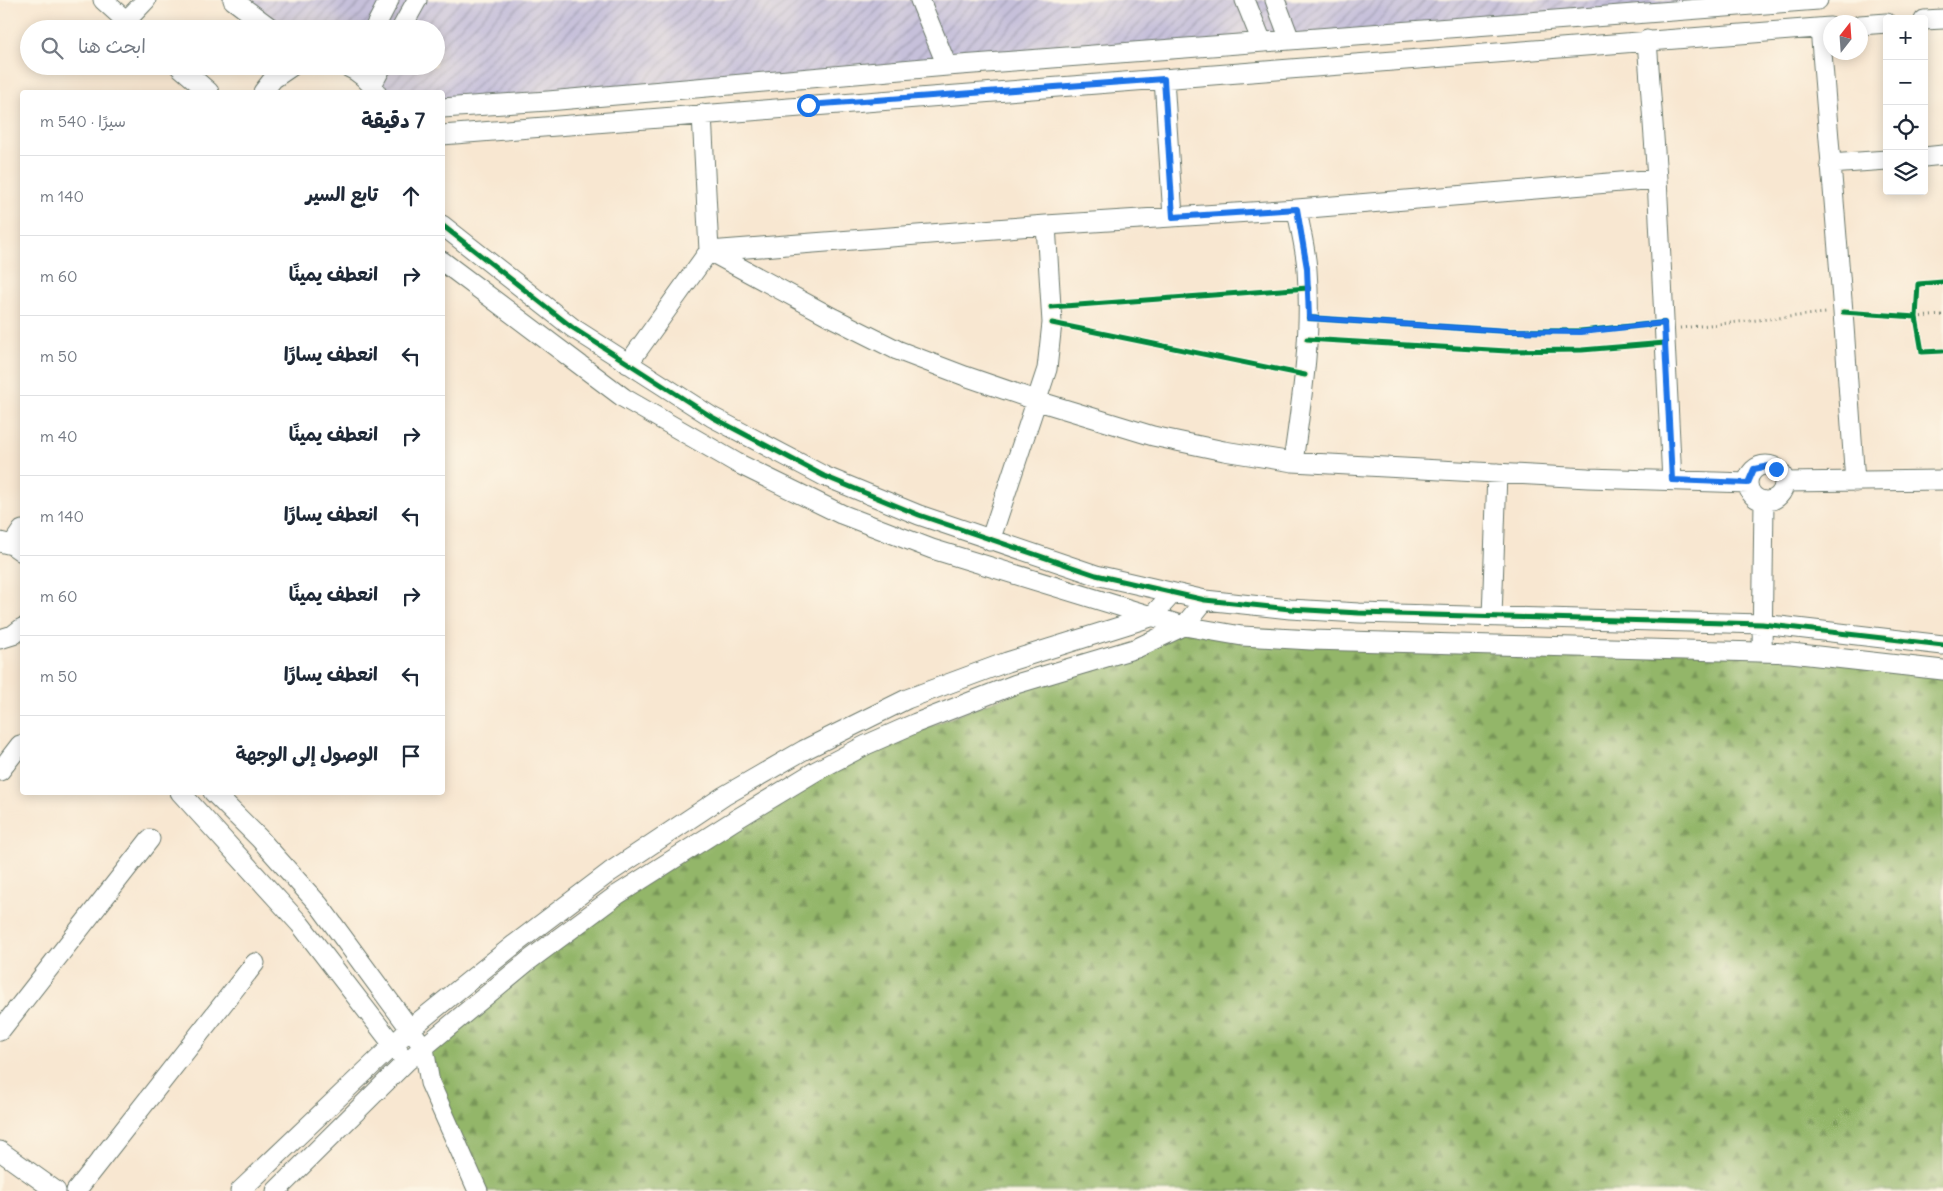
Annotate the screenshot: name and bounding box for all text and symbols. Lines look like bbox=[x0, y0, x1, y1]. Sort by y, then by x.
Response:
north arrow bbox=[1823, 15, 1868, 60]
map controls bbox=[1883, 15, 1928, 195]
button: + bbox=[1883, 15, 1928, 60]
search box bbox=[20, 20, 445, 75]
icon: search bbox=[38, 34, 66, 62]
text: ابحث هنا bbox=[78, 34, 146, 58]
button: − bbox=[1883, 60, 1928, 105]
route start bbox=[797, 94, 820, 117]
button: locate bbox=[1883, 105, 1928, 150]
text: 7 دقيقة bbox=[361, 107, 425, 134]
text: سيرًا · 540 m bbox=[40, 111, 126, 131]
button: layers bbox=[1883, 150, 1928, 195]
text: تابع السير bbox=[306, 182, 378, 206]
icon: ahead bbox=[397, 182, 425, 210]
text: 140 m bbox=[40, 186, 84, 206]
text: انعطف يمينًا bbox=[289, 262, 378, 286]
icon: right bbox=[397, 262, 425, 290]
text: 60 m bbox=[40, 266, 78, 286]
text: انعطف يسارًا bbox=[284, 342, 378, 366]
icon: left bbox=[397, 342, 425, 370]
text: 50 m bbox=[40, 346, 78, 366]
text: انعطف يمينًا bbox=[289, 422, 378, 446]
icon: right bbox=[397, 422, 425, 450]
text: 40 m bbox=[40, 426, 78, 446]
route end bbox=[1765, 458, 1788, 481]
text: انعطف يسارًا bbox=[284, 502, 378, 526]
icon: left bbox=[397, 502, 425, 530]
text: 140 m bbox=[40, 506, 84, 526]
text: انعطف يمينًا bbox=[289, 582, 378, 606]
icon: right bbox=[397, 582, 425, 610]
text: 60 m bbox=[40, 586, 78, 606]
text: انعطف يسارًا bbox=[284, 662, 378, 686]
icon: left bbox=[397, 662, 425, 690]
text: 50 m bbox=[40, 666, 78, 686]
text: الوصول إلى الوجهة bbox=[235, 742, 378, 766]
icon: arrive bbox=[397, 742, 425, 770]

